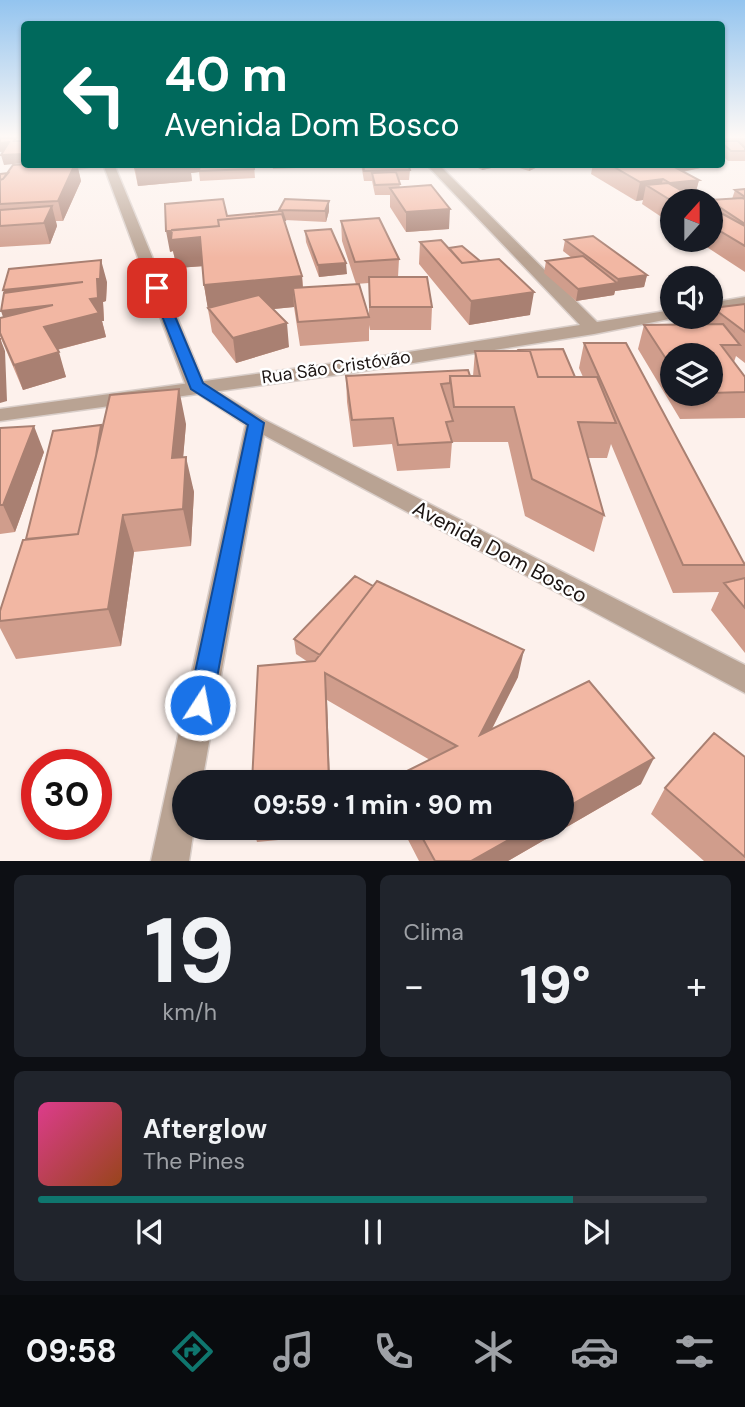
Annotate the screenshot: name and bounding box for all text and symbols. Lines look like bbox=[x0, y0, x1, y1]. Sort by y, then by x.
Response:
text: 40 m bbox=[164, 42, 288, 106]
icon: left bbox=[49, 49, 140, 140]
text: Avenida Dom Bosco bbox=[164, 104, 460, 146]
north arrow bbox=[660, 189, 723, 252]
map controls bbox=[660, 189, 723, 406]
pin bbox=[127, 258, 187, 318]
button: sound bbox=[660, 266, 723, 329]
icon: arrive bbox=[138, 269, 176, 307]
button: layers bbox=[660, 343, 723, 406]
street label: Rua São Cristóvão bbox=[260, 345, 412, 389]
street label: Avenida Dom Bosco bbox=[408, 494, 592, 610]
position arrow bbox=[163, 668, 237, 742]
speed limit sign: 30 bbox=[21, 749, 112, 840]
text: 09:59 · 1 min · 90 m bbox=[253, 788, 493, 822]
text: 19 bbox=[144, 892, 235, 1010]
text: Clima bbox=[404, 917, 464, 947]
text: 19° bbox=[520, 951, 591, 1019]
text: − bbox=[404, 961, 424, 1011]
text: + bbox=[686, 961, 707, 1011]
text: km/h bbox=[163, 997, 217, 1027]
text: Afterglow bbox=[143, 1112, 267, 1146]
text: The Pines bbox=[143, 1146, 245, 1176]
icon: previous bbox=[131, 1213, 169, 1251]
icon: pause bbox=[354, 1213, 392, 1251]
icon: next bbox=[577, 1213, 615, 1251]
icon: directions bbox=[168, 1327, 217, 1376]
icon: music bbox=[269, 1327, 318, 1376]
icon: phone bbox=[369, 1327, 418, 1376]
icon: climate bbox=[469, 1327, 518, 1376]
icon: car bbox=[570, 1327, 619, 1376]
icon: filters bbox=[670, 1327, 719, 1376]
text: 09:58 bbox=[26, 1330, 117, 1372]

